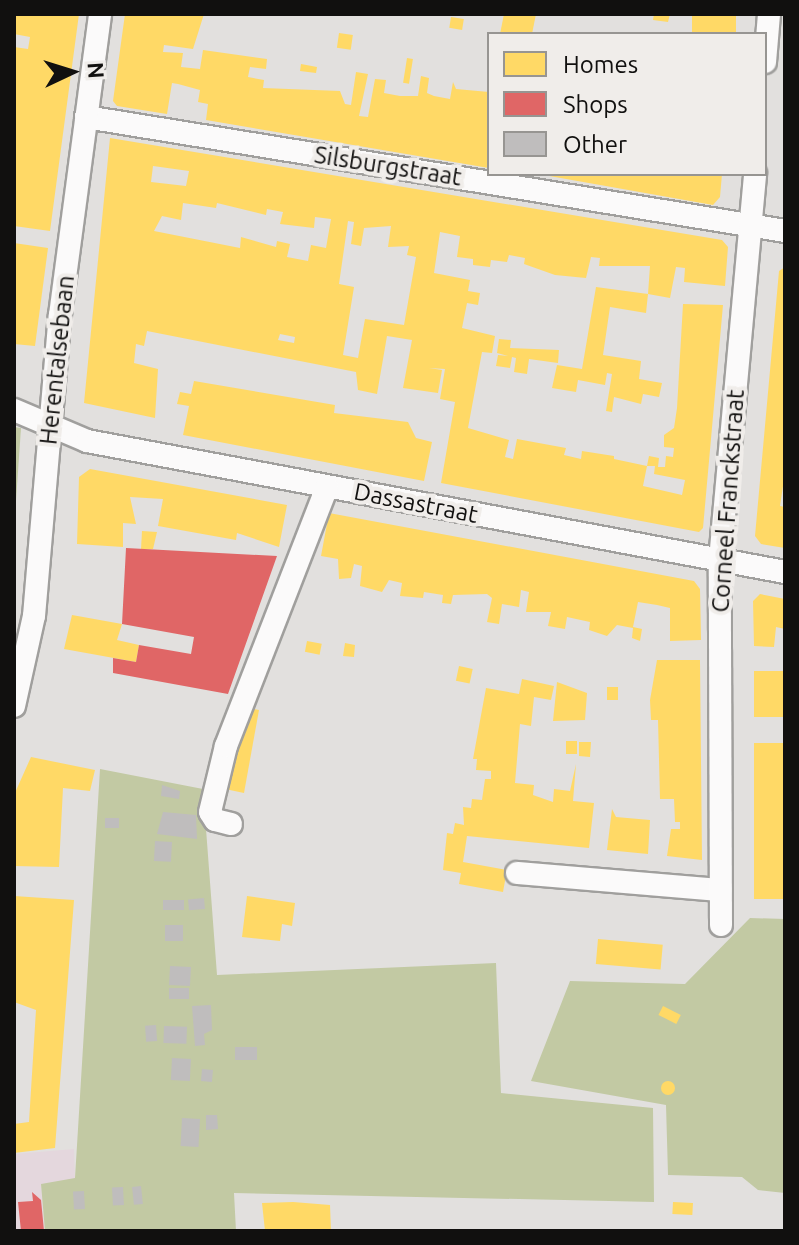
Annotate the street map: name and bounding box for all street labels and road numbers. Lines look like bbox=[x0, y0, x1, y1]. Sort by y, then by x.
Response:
street label: Silsburgstraat bbox=[312, 140, 464, 192]
street label: Herentalsebaan bbox=[34, 274, 80, 446]
street label: Corneel Franckstraat bbox=[706, 389, 750, 613]
street label: Dassastraat bbox=[352, 477, 480, 529]

